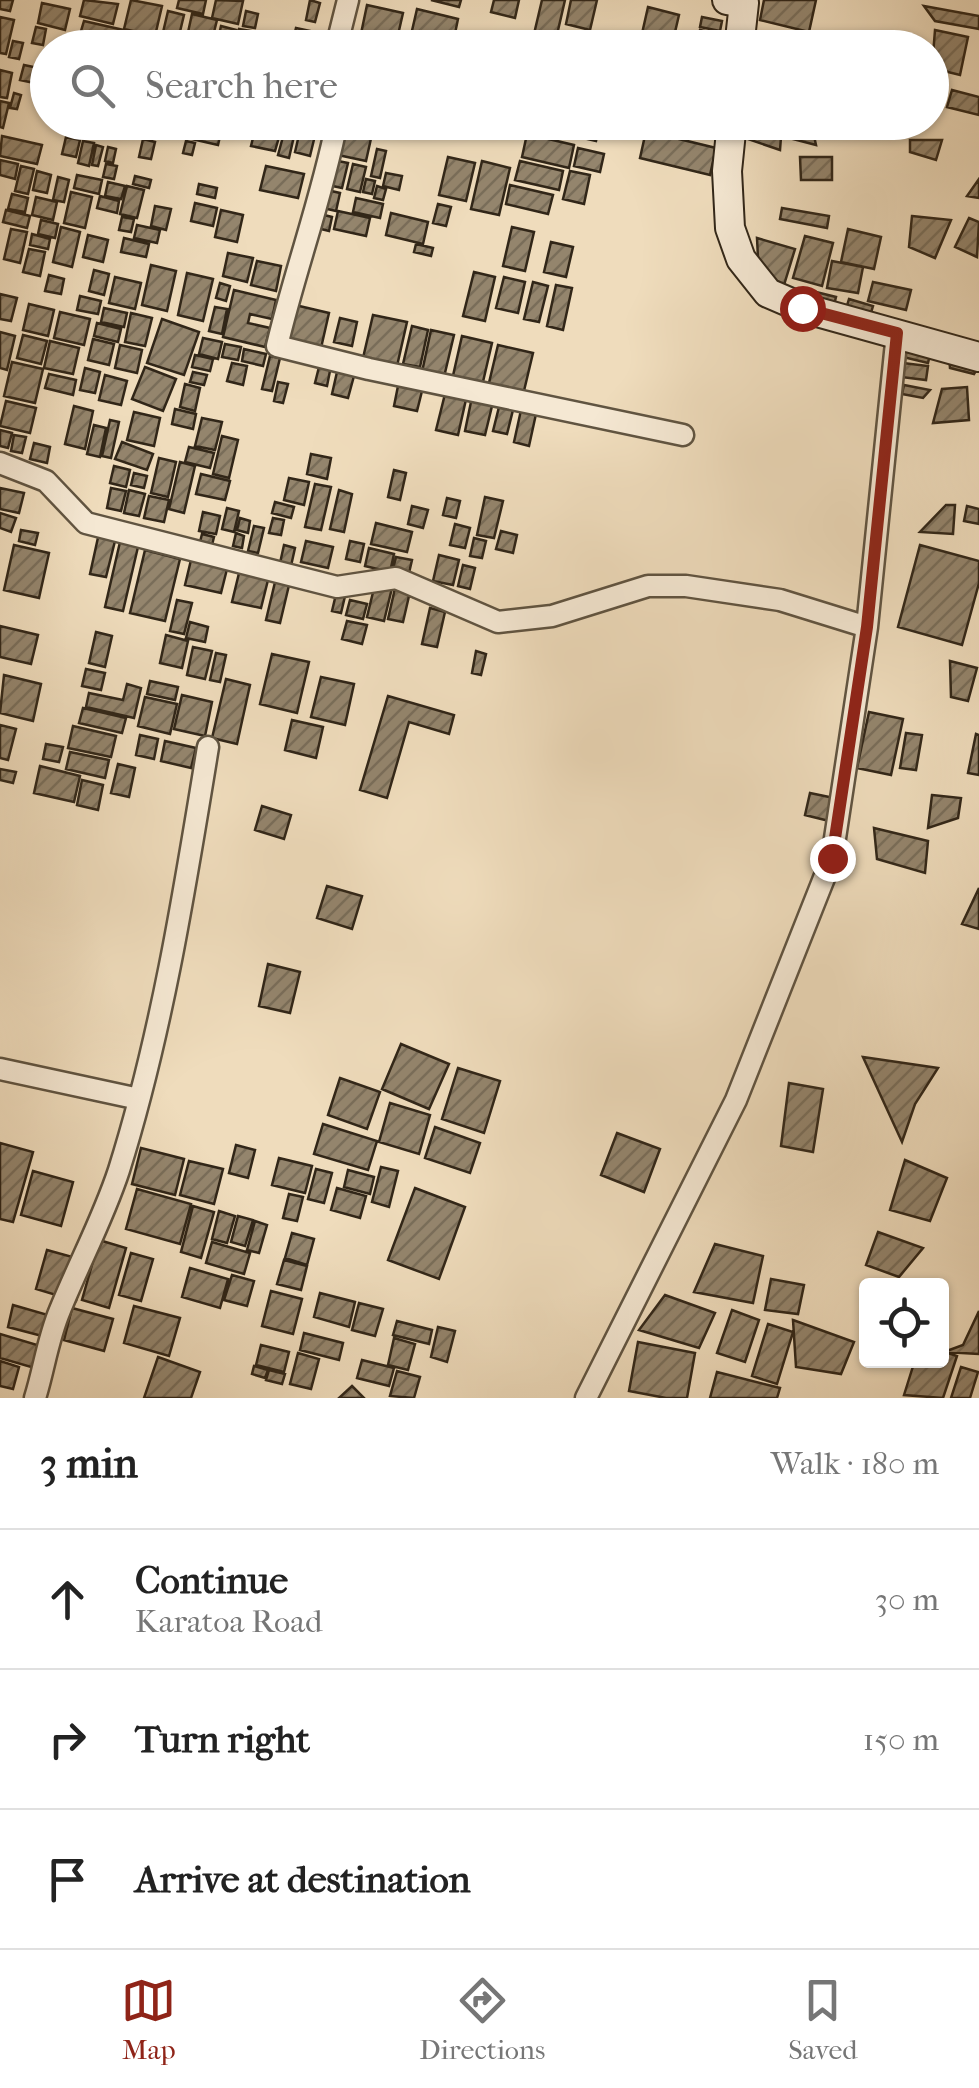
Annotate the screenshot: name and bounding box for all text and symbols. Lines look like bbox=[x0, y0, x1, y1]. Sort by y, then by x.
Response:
search box bbox=[30, 30, 949, 140]
icon: search bbox=[65, 58, 120, 113]
text: Search here bbox=[145, 63, 338, 108]
route start bbox=[780, 286, 826, 332]
route end bbox=[810, 836, 856, 882]
map controls bbox=[859, 1278, 949, 1368]
button: locate bbox=[859, 1278, 949, 1368]
text: 3 min bbox=[40, 1439, 138, 1488]
text: Walk · 180 m bbox=[771, 1445, 939, 1482]
text: Continue bbox=[135, 1558, 288, 1603]
icon: ahead bbox=[40, 1572, 95, 1627]
text: 30 m bbox=[875, 1581, 939, 1618]
text: Karatoa Road bbox=[135, 1603, 322, 1640]
icon: right bbox=[40, 1712, 95, 1767]
text: Turn right bbox=[135, 1717, 310, 1762]
text: 150 m bbox=[863, 1721, 939, 1758]
icon: arrive bbox=[40, 1852, 95, 1907]
text: Arrive at destination bbox=[135, 1857, 471, 1902]
tab: Map bbox=[121, 1973, 176, 2066]
tab: Directions bbox=[419, 1973, 545, 2066]
tab: Saved bbox=[788, 1973, 858, 2066]

